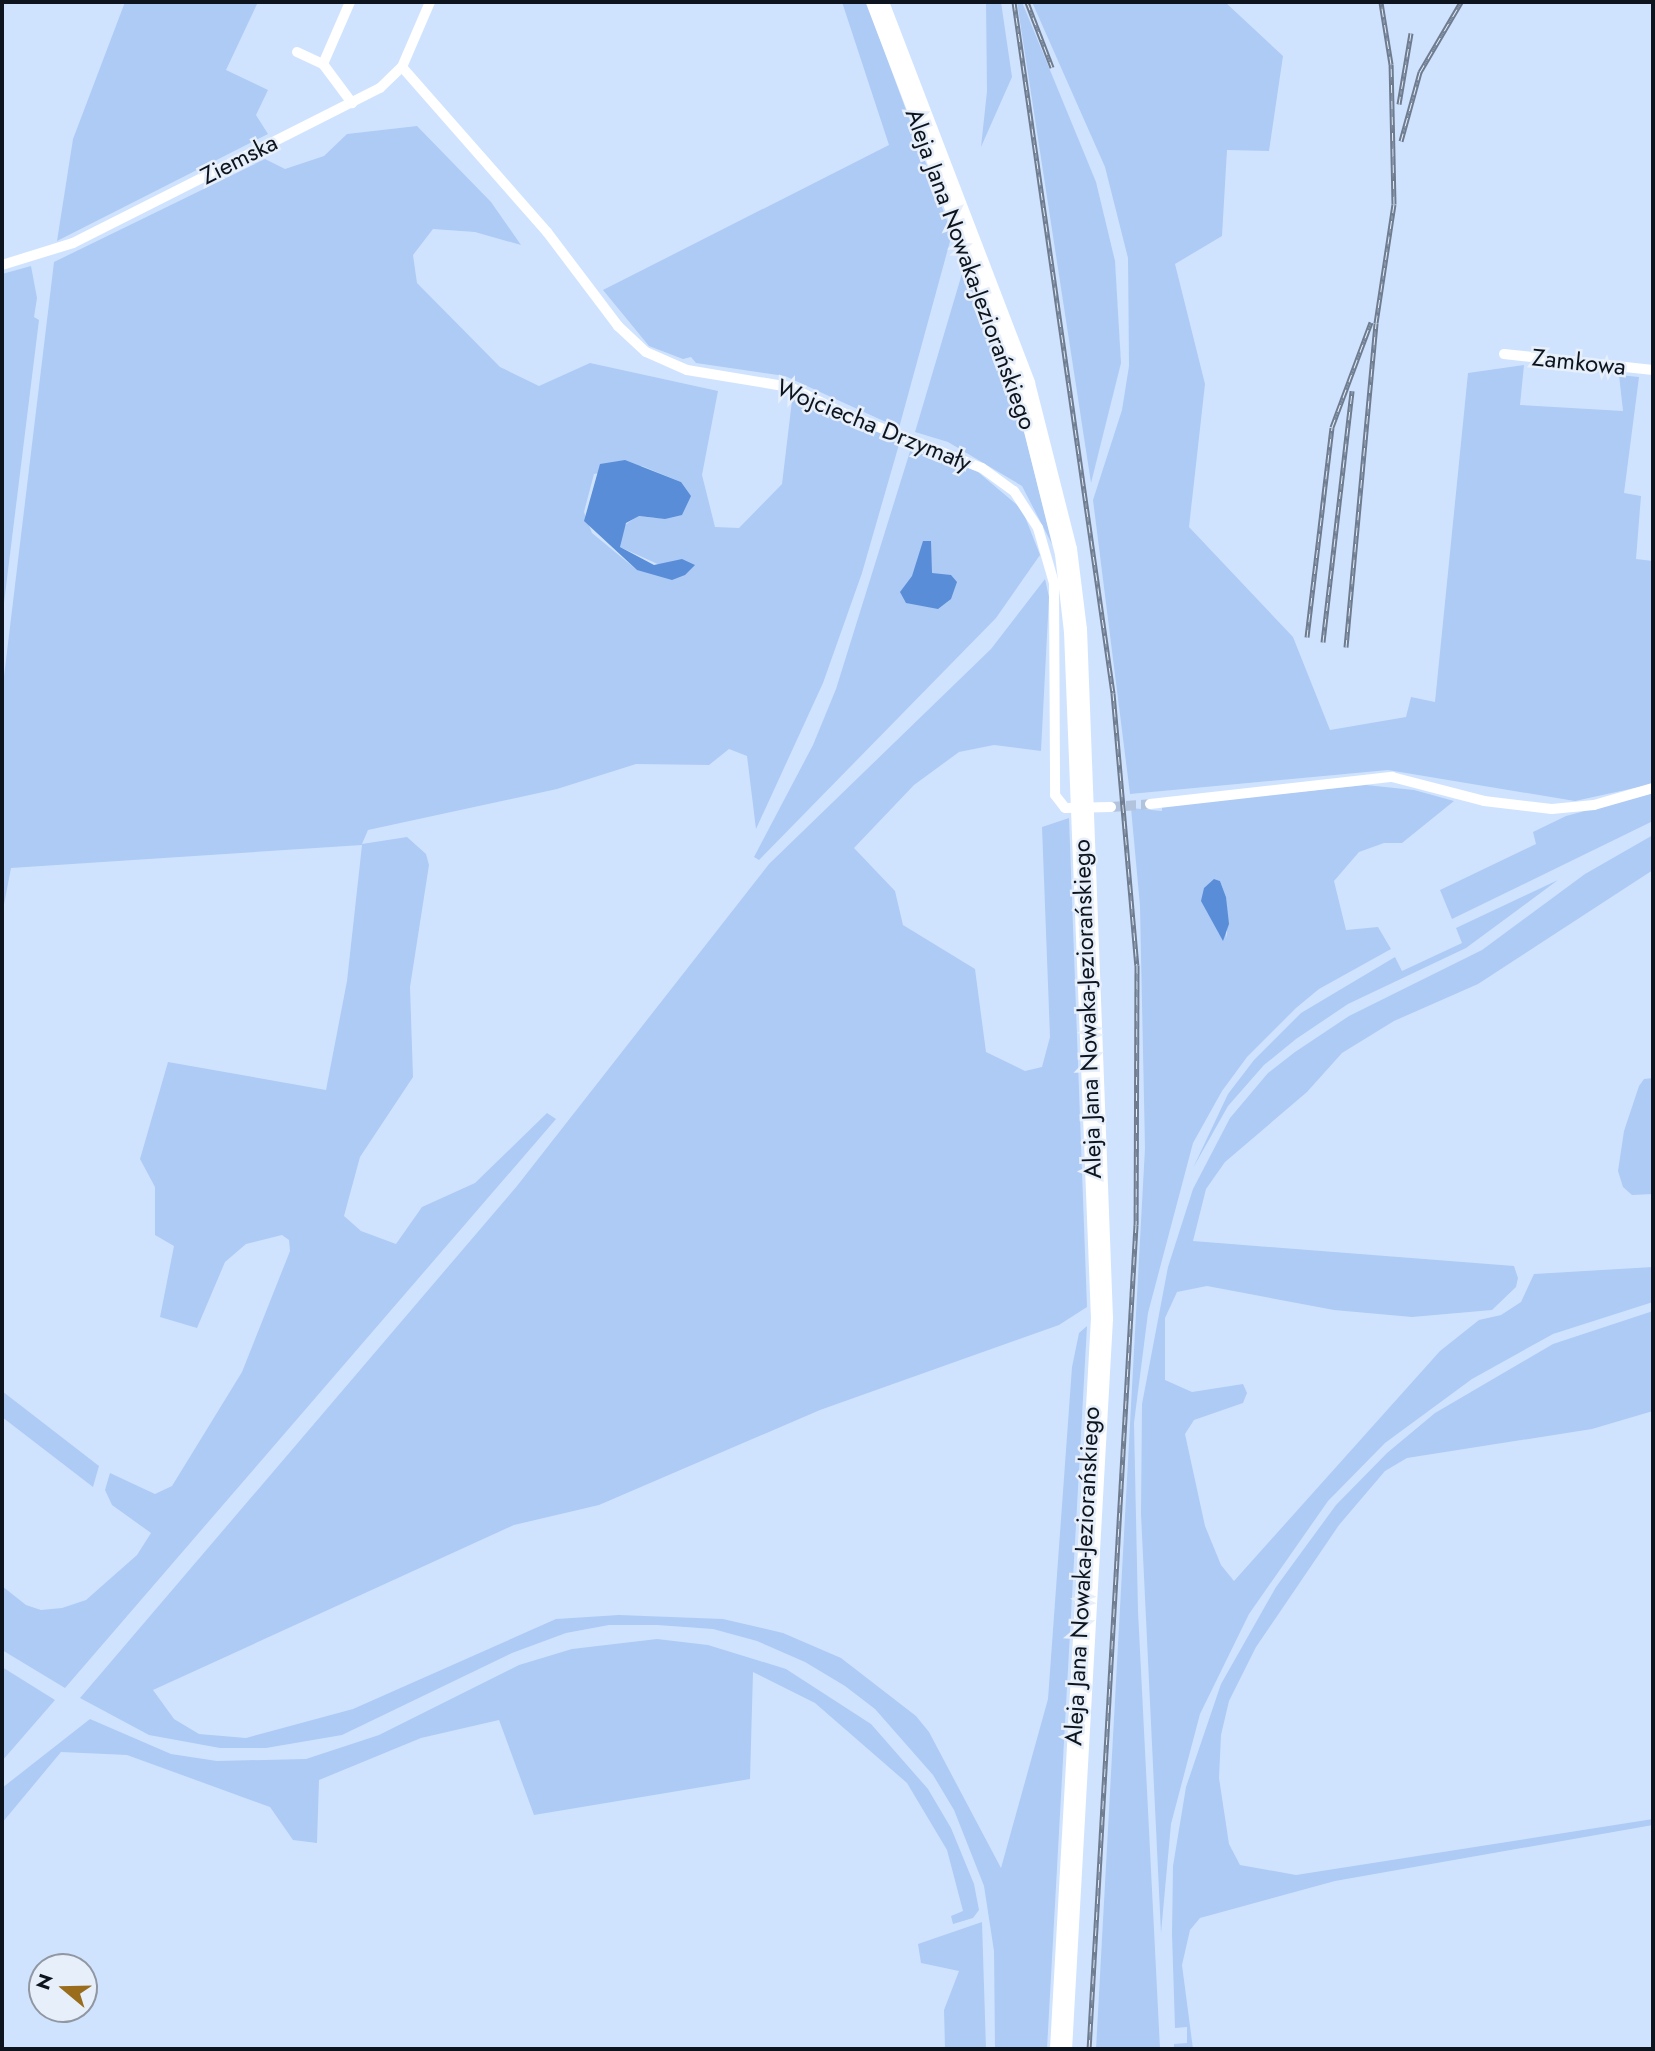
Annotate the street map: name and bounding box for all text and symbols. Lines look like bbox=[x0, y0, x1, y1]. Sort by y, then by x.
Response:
street label: Aleja Jana Nowaka-Jeziorańskiego bbox=[899, 105, 1043, 433]
street label: Ziemska bbox=[196, 128, 282, 190]
street label: Zamkowa bbox=[1531, 343, 1627, 381]
street label: Wojciecha Drzymały bbox=[772, 373, 976, 477]
street label: Aleja Jana Nowaka-Jeziorańskiego bbox=[1067, 839, 1107, 1179]
street label: Aleja Jana Nowaka-Jeziorańskiego bbox=[1059, 1406, 1105, 1746]
north arrow bbox=[28, 1953, 98, 2023]
text: N bbox=[29, 1970, 60, 1993]

